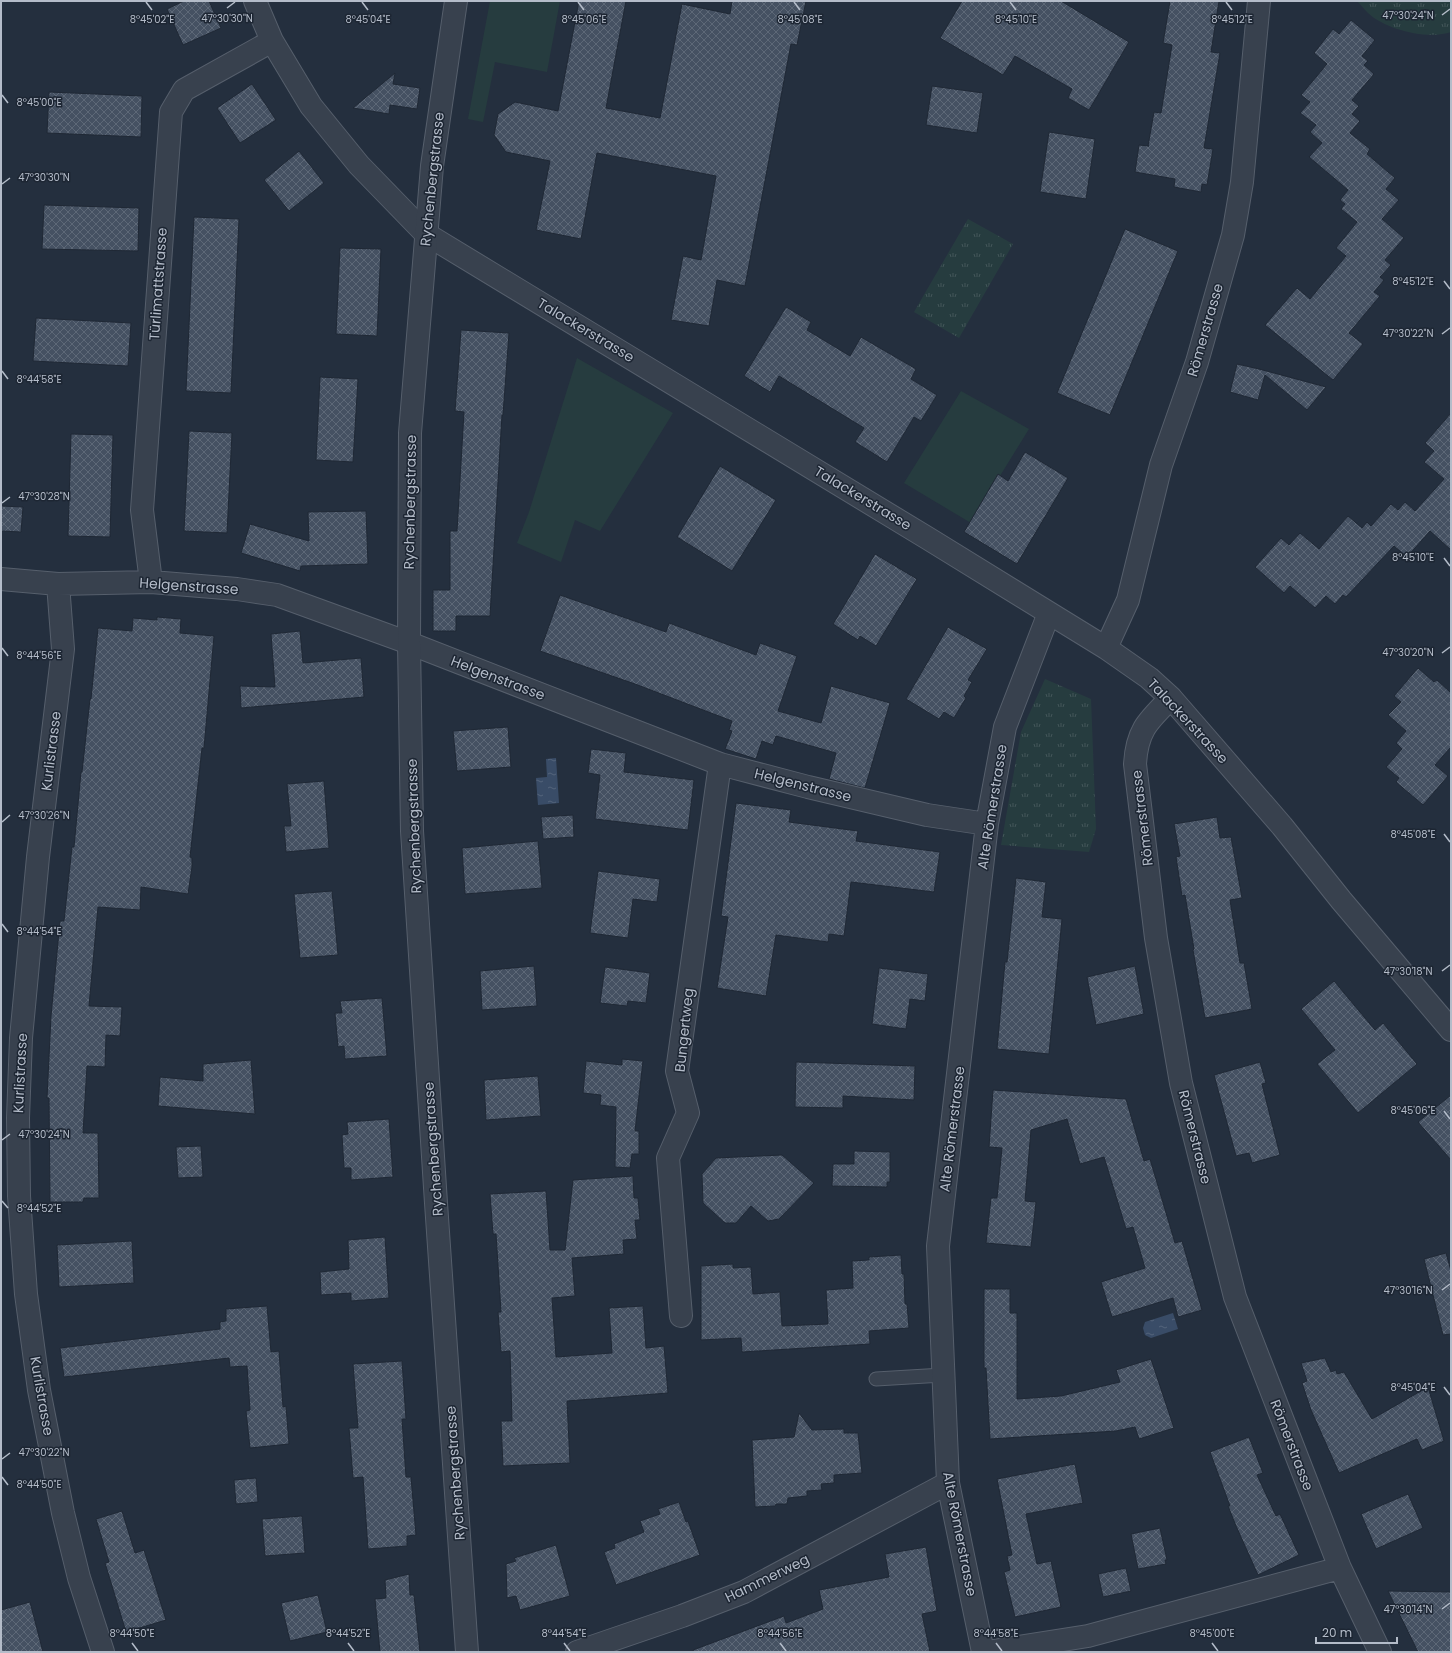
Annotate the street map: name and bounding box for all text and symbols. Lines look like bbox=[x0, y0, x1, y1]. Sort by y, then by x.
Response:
text: 47°30'24"N bbox=[1382, 8, 1434, 23]
text: 47°30'30"N bbox=[201, 11, 253, 26]
text: 8°45'02"E bbox=[130, 12, 174, 27]
text: 8°45'04"E bbox=[345, 12, 391, 27]
text: 8°45'06"E bbox=[561, 12, 607, 27]
text: 8°45'08"E bbox=[777, 12, 823, 27]
text: 8°45'10"E bbox=[995, 12, 1037, 27]
text: 8°45'12"E bbox=[1211, 12, 1253, 27]
text: 8°45'00"E bbox=[16, 95, 62, 110]
street label: Rychenbergstrasse bbox=[415, 111, 449, 247]
text: 47°30'30"N bbox=[18, 170, 70, 185]
street label: Türlimattstrasse bbox=[144, 227, 172, 341]
text: 8°45'12"E bbox=[1392, 274, 1434, 289]
street label: Römerstrasse bbox=[1182, 281, 1228, 379]
street label: Talackerstrasse bbox=[534, 293, 639, 367]
text: 47°30'22"N bbox=[1382, 326, 1434, 341]
text: 8°44'58"E bbox=[16, 372, 62, 387]
street label: Rychenbergstrasse bbox=[399, 434, 421, 570]
street label: Talackerstrasse bbox=[811, 461, 916, 535]
text: 47°30'28"N bbox=[18, 489, 70, 504]
text: 8°45'10"E bbox=[1392, 550, 1434, 565]
street label: Helgenstrasse bbox=[139, 573, 240, 599]
text: 47°30'20"N bbox=[1382, 645, 1434, 660]
text: 8°44'56"E bbox=[16, 648, 62, 663]
street label: Helgenstrasse bbox=[448, 651, 548, 705]
street label: Talackerstrasse bbox=[1143, 674, 1233, 768]
street label: Kurlistrasse bbox=[36, 710, 66, 792]
street label: Alte Römerstrasse bbox=[972, 743, 1012, 871]
street label: Rychenbergstrasse bbox=[402, 758, 426, 894]
street label: Helgenstrasse bbox=[752, 763, 854, 807]
street label: Römerstrasse bbox=[1126, 769, 1158, 867]
text: 47°30'26"N bbox=[18, 808, 70, 823]
text: 8°45'08"E bbox=[1390, 827, 1436, 842]
text: 8°44'54"E bbox=[16, 924, 62, 939]
text: 47°30'18"N bbox=[1383, 964, 1433, 979]
street label: Bungertweg bbox=[670, 987, 698, 1073]
street label: Kurlistrasse bbox=[8, 1032, 32, 1113]
street label: Alte Römerstrasse bbox=[934, 1065, 970, 1193]
street label: Rychenbergstrasse bbox=[418, 1081, 448, 1217]
street label: Römerstrasse bbox=[1174, 1088, 1216, 1186]
text: 8°45'06"E bbox=[1390, 1103, 1436, 1118]
text: 47°30'24"N bbox=[18, 1127, 70, 1142]
text: 8°44'52"E bbox=[17, 1201, 61, 1216]
text: 47°30'16"N bbox=[1383, 1283, 1433, 1298]
street label: Kurlistrasse bbox=[25, 1355, 59, 1437]
text: 8°45'04"E bbox=[1390, 1380, 1436, 1395]
street label: Römerstrasse bbox=[1265, 1397, 1319, 1494]
street label: Rychenbergstrasse bbox=[440, 1405, 470, 1541]
text: 47°30'22"N bbox=[18, 1445, 70, 1460]
street label: Alte Römerstrasse bbox=[938, 1470, 982, 1598]
text: 8°44'50"E bbox=[16, 1477, 62, 1492]
street label: Hammerweg bbox=[721, 1549, 813, 1607]
text: 47°30'14"N bbox=[1383, 1602, 1433, 1617]
scale bar bbox=[1316, 1619, 1397, 1645]
text: 20 m bbox=[1322, 1624, 1352, 1641]
text: 8°44'50"E bbox=[109, 1626, 155, 1641]
text: 8°44'52"E bbox=[326, 1626, 370, 1641]
text: 8°44'54"E bbox=[541, 1626, 587, 1641]
text: 8°44'56"E bbox=[757, 1626, 803, 1641]
text: 8°44'58"E bbox=[973, 1626, 1019, 1641]
text: 8°45'00"E bbox=[1189, 1626, 1235, 1641]

